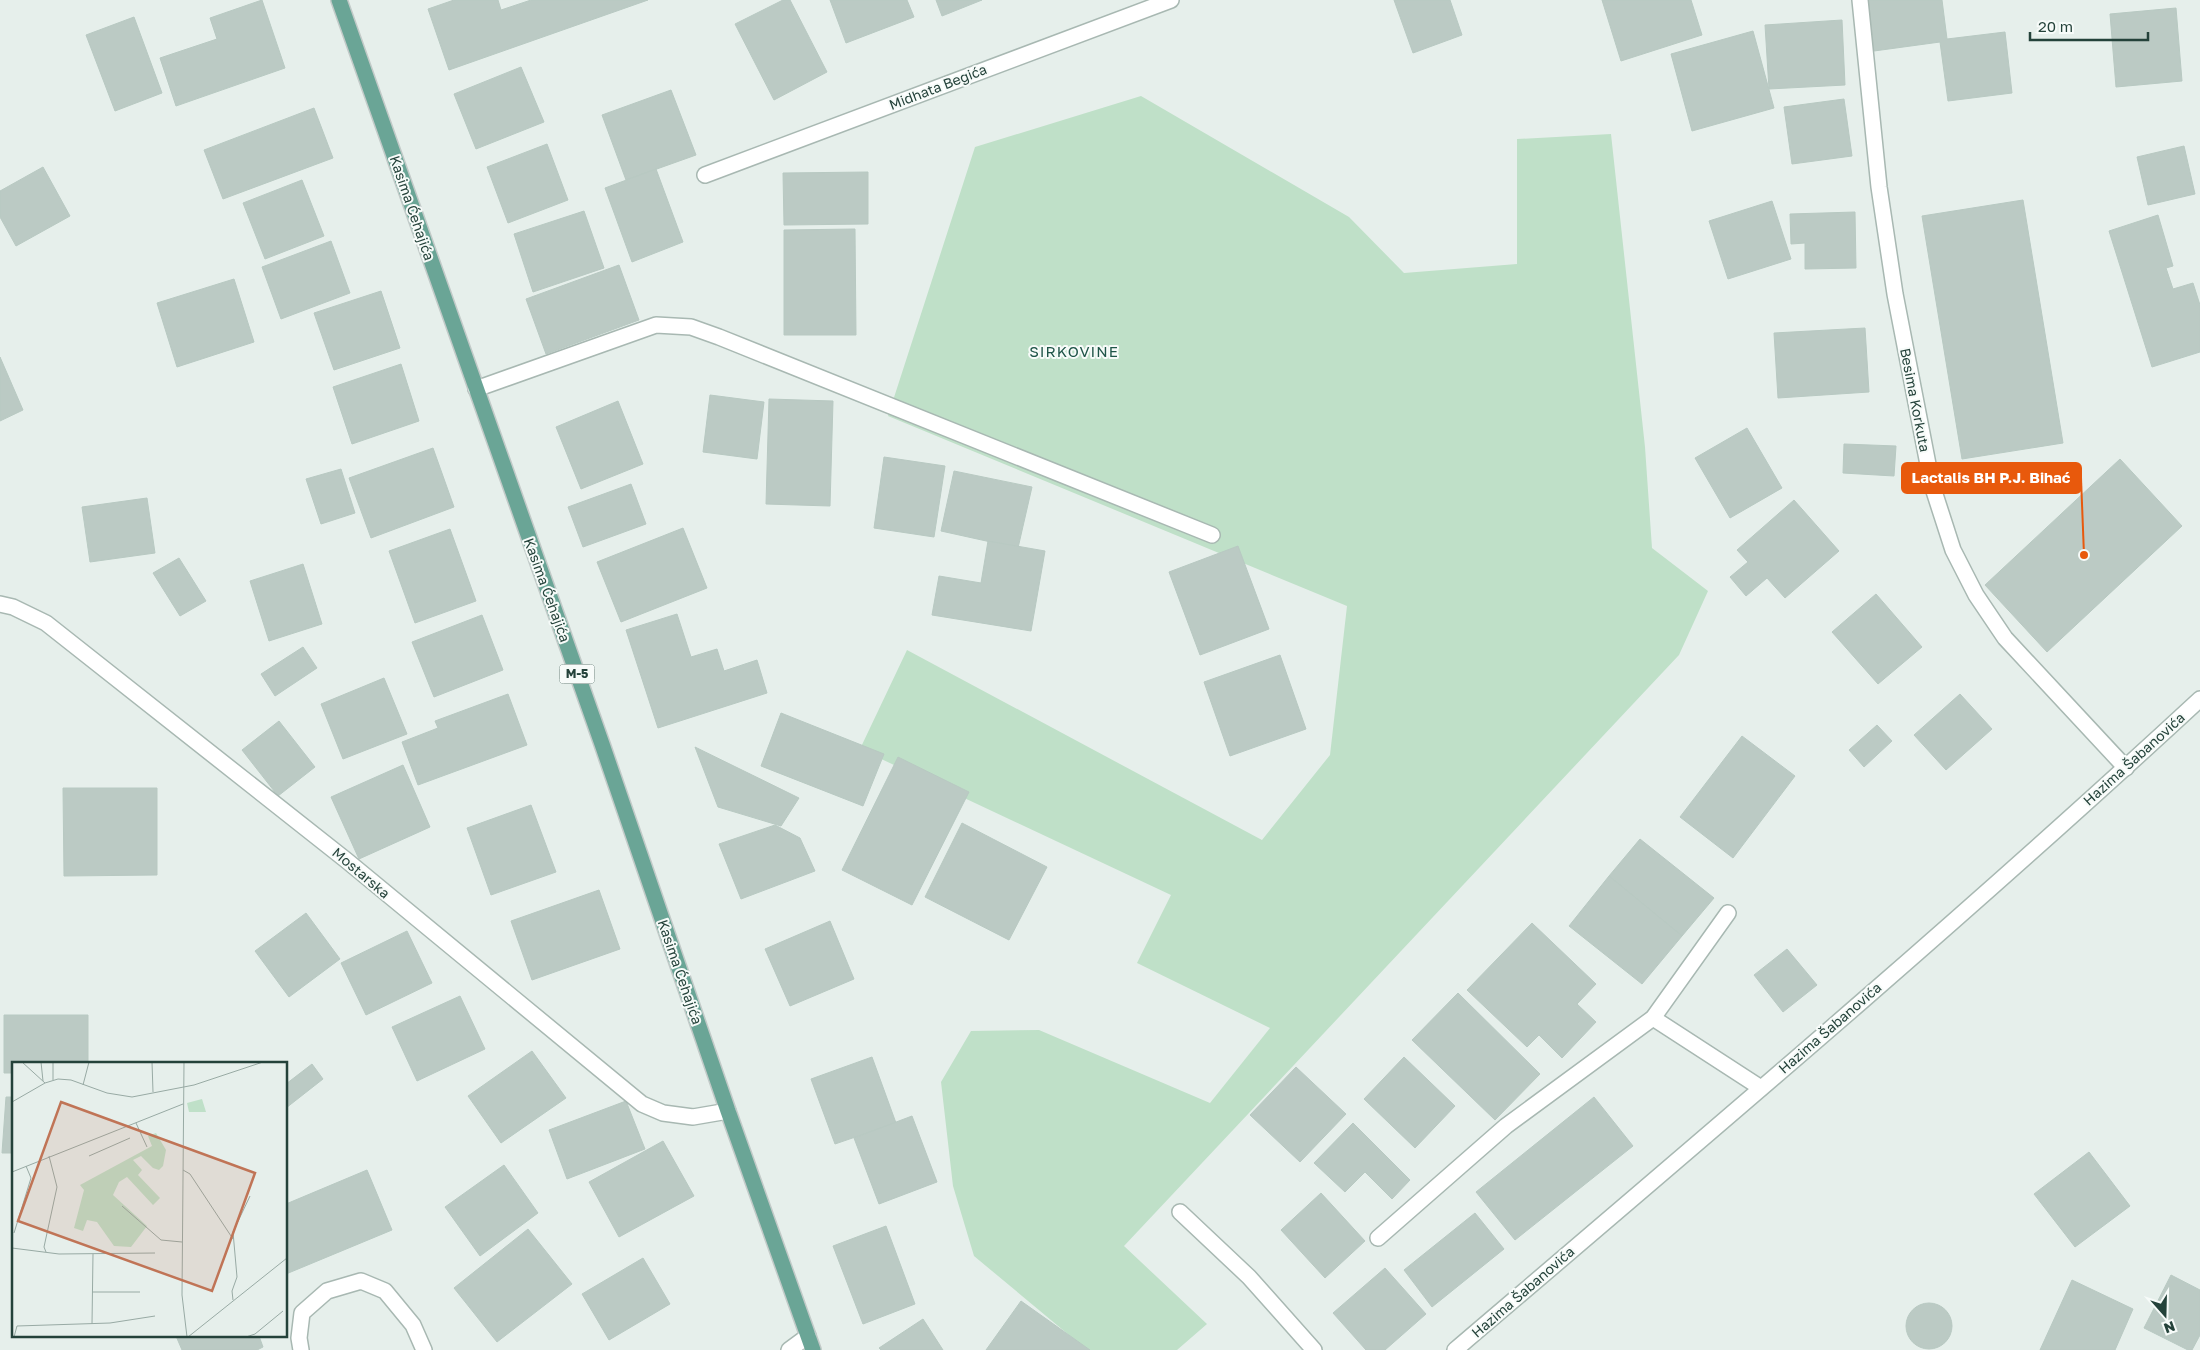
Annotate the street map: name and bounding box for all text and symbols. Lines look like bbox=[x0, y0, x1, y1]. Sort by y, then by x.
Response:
scale bar bbox=[2030, 10, 2148, 42]
text: 20 m bbox=[2038, 17, 2073, 35]
street label: Midhata Begića bbox=[887, 60, 989, 113]
street label: Kasima Ćehajića bbox=[387, 153, 438, 262]
district label: SIRKOVINE bbox=[1029, 342, 1119, 360]
street label: Besima Korkuta bbox=[1897, 346, 1934, 453]
callout: Lactalis BH P.J. Bihać bbox=[1902, 463, 2081, 493]
text: Lactalis BH P.J. Bihać bbox=[1912, 468, 2071, 486]
street label: Kasima Ćehajića bbox=[521, 535, 574, 644]
road number: M-5 bbox=[560, 664, 594, 684]
street label: Hazima Šabanovića bbox=[2079, 709, 2188, 809]
street label: Mostarska bbox=[329, 844, 394, 902]
street label: Kasima Ćehajića bbox=[655, 917, 706, 1026]
street label: Hazima Šabanovića bbox=[1775, 978, 1884, 1077]
inset map bbox=[12, 1062, 288, 1338]
street label: Hazima Šabanovića bbox=[1468, 1242, 1577, 1341]
north arrow bbox=[2140, 1290, 2190, 1340]
text: N bbox=[2162, 1318, 2178, 1337]

